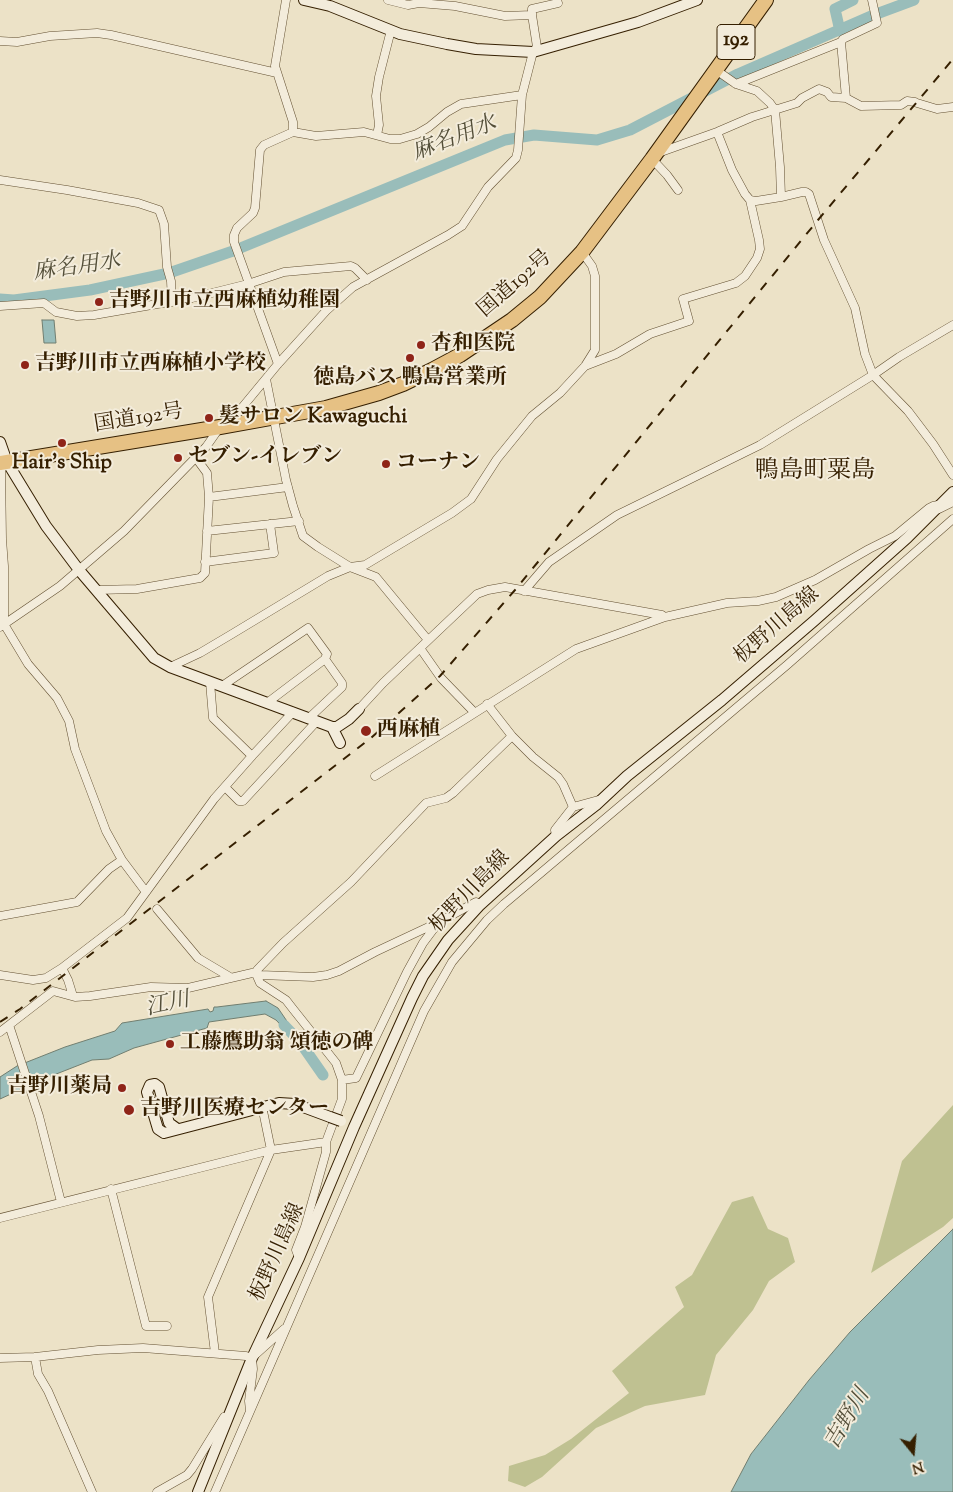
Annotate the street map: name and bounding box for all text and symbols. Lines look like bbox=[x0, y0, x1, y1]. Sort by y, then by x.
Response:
road number: 192 bbox=[717, 24, 755, 60]
water label: 麻名用水 bbox=[409, 112, 501, 168]
street label: 国道192号 bbox=[474, 246, 558, 324]
water label: 麻名用水 bbox=[32, 250, 122, 288]
place label: 吉野川市立西麻植幼稚園 bbox=[109, 289, 340, 315]
marker: 吉野川市立西麻植幼稚園 bbox=[93, 296, 105, 308]
place label: 杏和医院 bbox=[431, 332, 515, 358]
marker: 杏和医院 bbox=[415, 339, 427, 351]
place label: 吉野川市立西麻植小学校 bbox=[35, 352, 266, 378]
marker: 徳島バス 鴨島営業所 bbox=[404, 352, 416, 364]
marker: 吉野川市立西麻植小学校 bbox=[19, 359, 31, 371]
place label: 徳島バス 鴨島営業所 bbox=[313, 366, 507, 392]
street label: 国道192号 bbox=[93, 401, 185, 439]
place label: 髪サロン Kawaguchi bbox=[219, 405, 407, 431]
marker: 髪サロン Kawaguchi bbox=[203, 412, 215, 424]
marker: Hair's Ship bbox=[56, 437, 68, 449]
place label: セブン-イレブン bbox=[188, 445, 342, 471]
place label: Hair's Ship bbox=[12, 451, 112, 477]
place label: コーナン bbox=[396, 451, 480, 477]
marker: セブン-イレブン bbox=[172, 452, 184, 464]
marker: コーナン bbox=[380, 458, 392, 470]
district label: 鴨島町粟島 bbox=[755, 459, 875, 487]
street label: 板野川島線 bbox=[730, 583, 826, 671]
place label: 西麻植 bbox=[377, 718, 440, 744]
marker: 西麻植 bbox=[359, 724, 373, 738]
street label: 板野川島線 bbox=[425, 846, 517, 940]
water label: 江川 bbox=[144, 989, 192, 1023]
place label: 工藤鷹助翁 頌徳の碑 bbox=[180, 1031, 373, 1057]
marker: 工藤鷹助翁 頌徳の碑 bbox=[164, 1038, 176, 1050]
place label: 吉野川薬局 bbox=[7, 1075, 112, 1101]
marker: 吉野川薬局 bbox=[116, 1082, 128, 1094]
place label: 吉野川医療センター bbox=[140, 1097, 329, 1123]
marker: 吉野川医療センター bbox=[122, 1103, 136, 1117]
street label: 板野川島線 bbox=[246, 1200, 312, 1306]
water label: 吉野川 bbox=[821, 1385, 877, 1455]
north arrow bbox=[888, 1427, 938, 1477]
text: N bbox=[909, 1455, 926, 1478]

